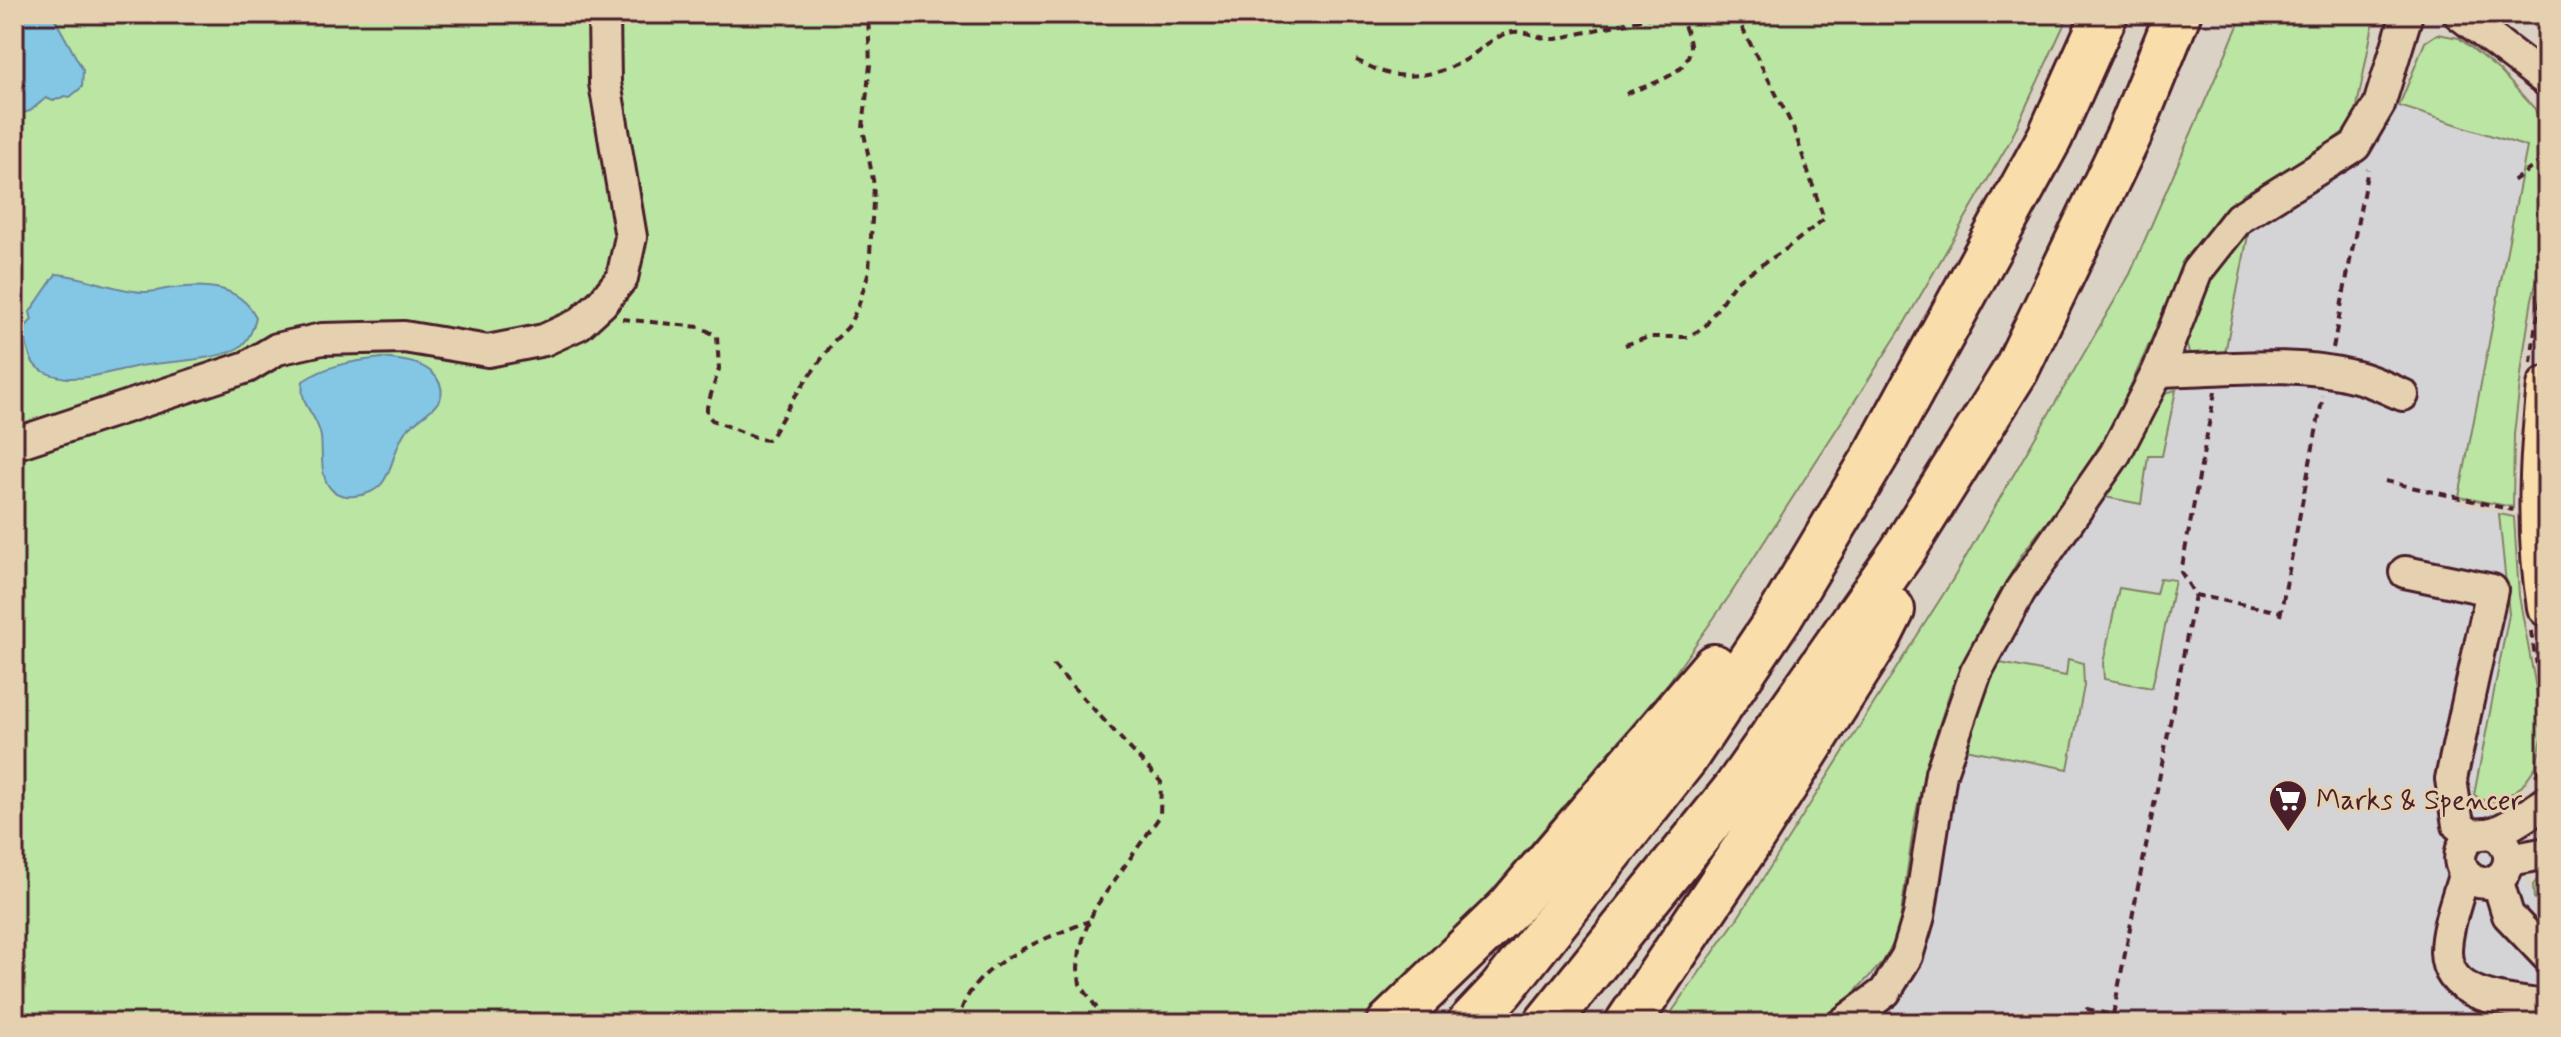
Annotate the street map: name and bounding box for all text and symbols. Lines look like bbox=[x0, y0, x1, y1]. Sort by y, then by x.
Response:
supermarket icon: Marks & Spencer bbox=[2267, 778, 2309, 833]
place label: Marks & Spencer bbox=[2316, 783, 2523, 820]

